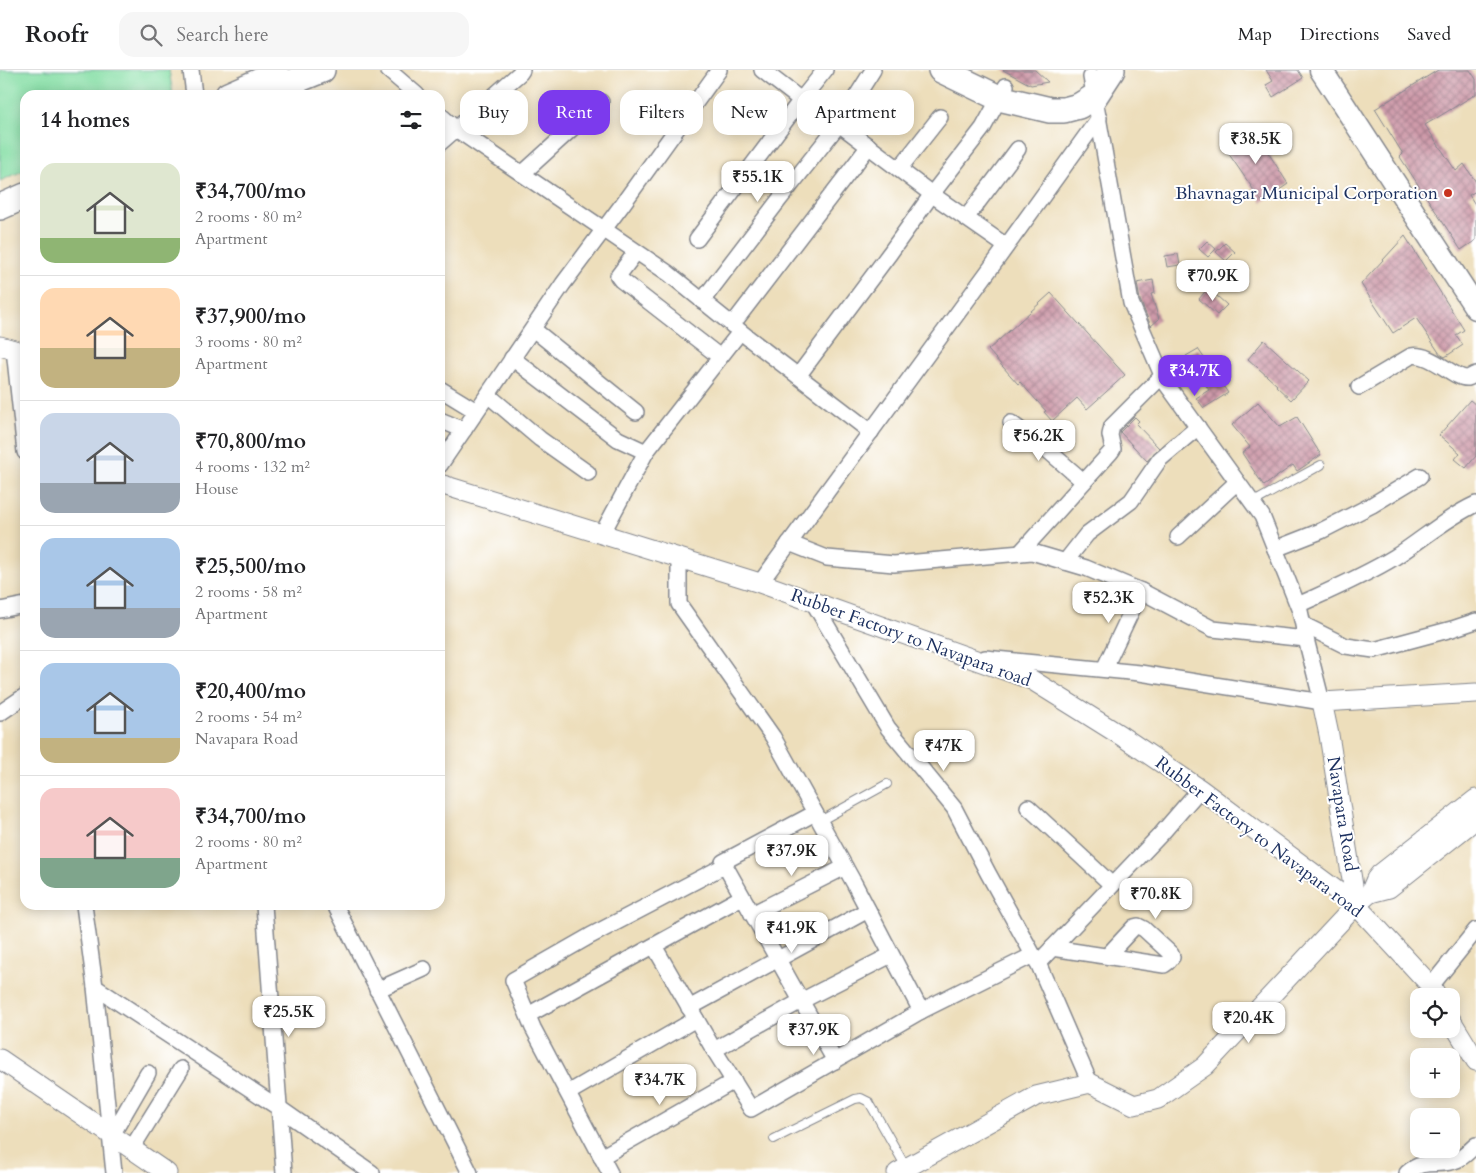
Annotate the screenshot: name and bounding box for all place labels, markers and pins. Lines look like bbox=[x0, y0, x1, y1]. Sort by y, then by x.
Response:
pin: ₹38.5K bbox=[1215, 122, 1297, 165]
pin: ₹55.1K bbox=[717, 160, 799, 203]
place label: Bhavnagar Municipal Corporation bbox=[1175, 181, 1439, 206]
marker: Bhavnagar Municipal Corporation bbox=[1442, 187, 1454, 199]
pin: ₹70.9K bbox=[1172, 260, 1254, 302]
pin: ₹34.7K bbox=[1154, 354, 1236, 397]
pin: ₹56.2K bbox=[998, 420, 1080, 462]
pin: ₹52.3K bbox=[1068, 582, 1150, 624]
pin: ₹47K bbox=[914, 730, 974, 772]
pin: ₹37.9K bbox=[751, 834, 833, 877]
pin: ₹70.8K bbox=[1115, 878, 1197, 920]
pin: ₹41.9K bbox=[751, 912, 833, 954]
pin: ₹25.5K bbox=[248, 996, 330, 1038]
pin: ₹20.4K bbox=[1208, 1002, 1290, 1044]
pin: ₹37.9K bbox=[773, 1014, 855, 1056]
pin: ₹34.7K bbox=[619, 1064, 701, 1106]

